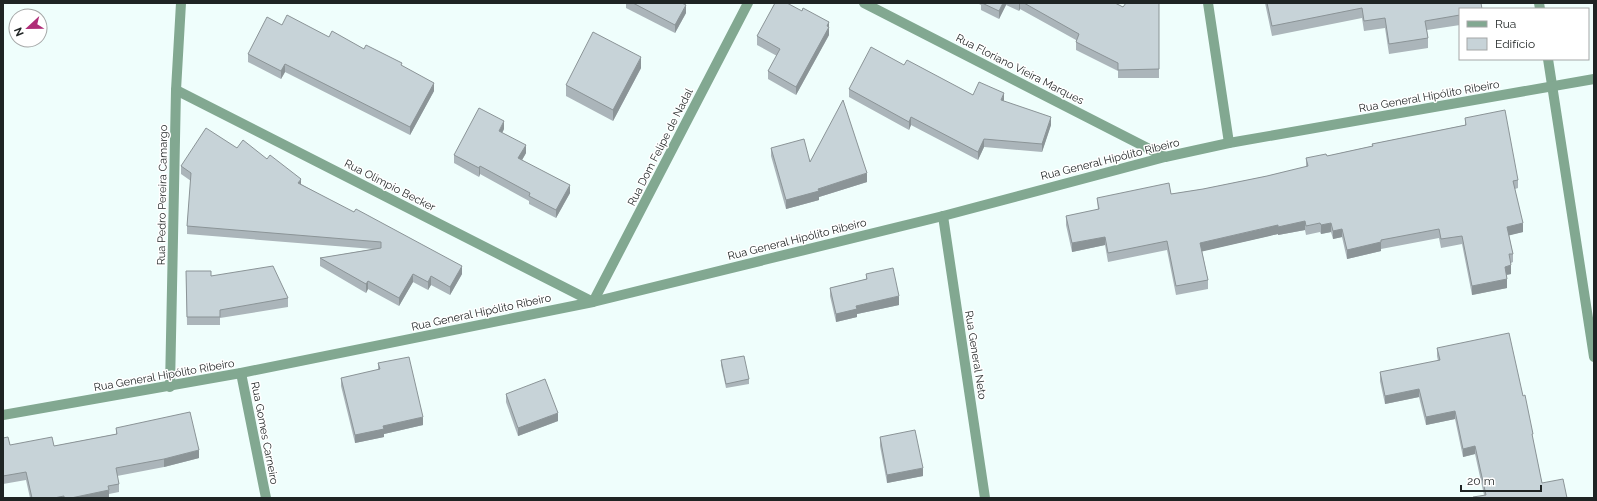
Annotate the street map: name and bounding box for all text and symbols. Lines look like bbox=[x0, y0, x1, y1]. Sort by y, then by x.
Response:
north arrow bbox=[8, 8, 48, 48]
legend bbox=[1459, 8, 1589, 60]
text: Rua bbox=[1495, 17, 1516, 31]
text: N bbox=[12, 25, 27, 38]
street label: Rua Floriano Vieira Marques bbox=[954, 31, 1086, 107]
text: Edifício bbox=[1495, 37, 1535, 51]
street label: Rua General Hipólito Ribeiro bbox=[1358, 78, 1501, 115]
street label: Rua Dom Felipe de Nadal bbox=[625, 86, 696, 208]
street label: Rua Pedro Pereira Camargo bbox=[155, 124, 170, 265]
street label: Rua General Hipólito Ribeiro bbox=[1039, 136, 1181, 183]
street label: Rua Olimpio Becker bbox=[342, 157, 438, 214]
street label: Rua General Hipólito Ribeiro bbox=[726, 216, 868, 263]
street label: Rua General Hipólito Ribeiro bbox=[410, 291, 553, 334]
street label: Rua General Neto bbox=[962, 310, 989, 401]
street label: Rua General Hipólito Ribeiro bbox=[93, 357, 236, 394]
street label: Rua Gomes Carneiro bbox=[248, 381, 281, 486]
scale bar bbox=[1461, 467, 1541, 493]
text: 20 m bbox=[1467, 474, 1495, 488]

